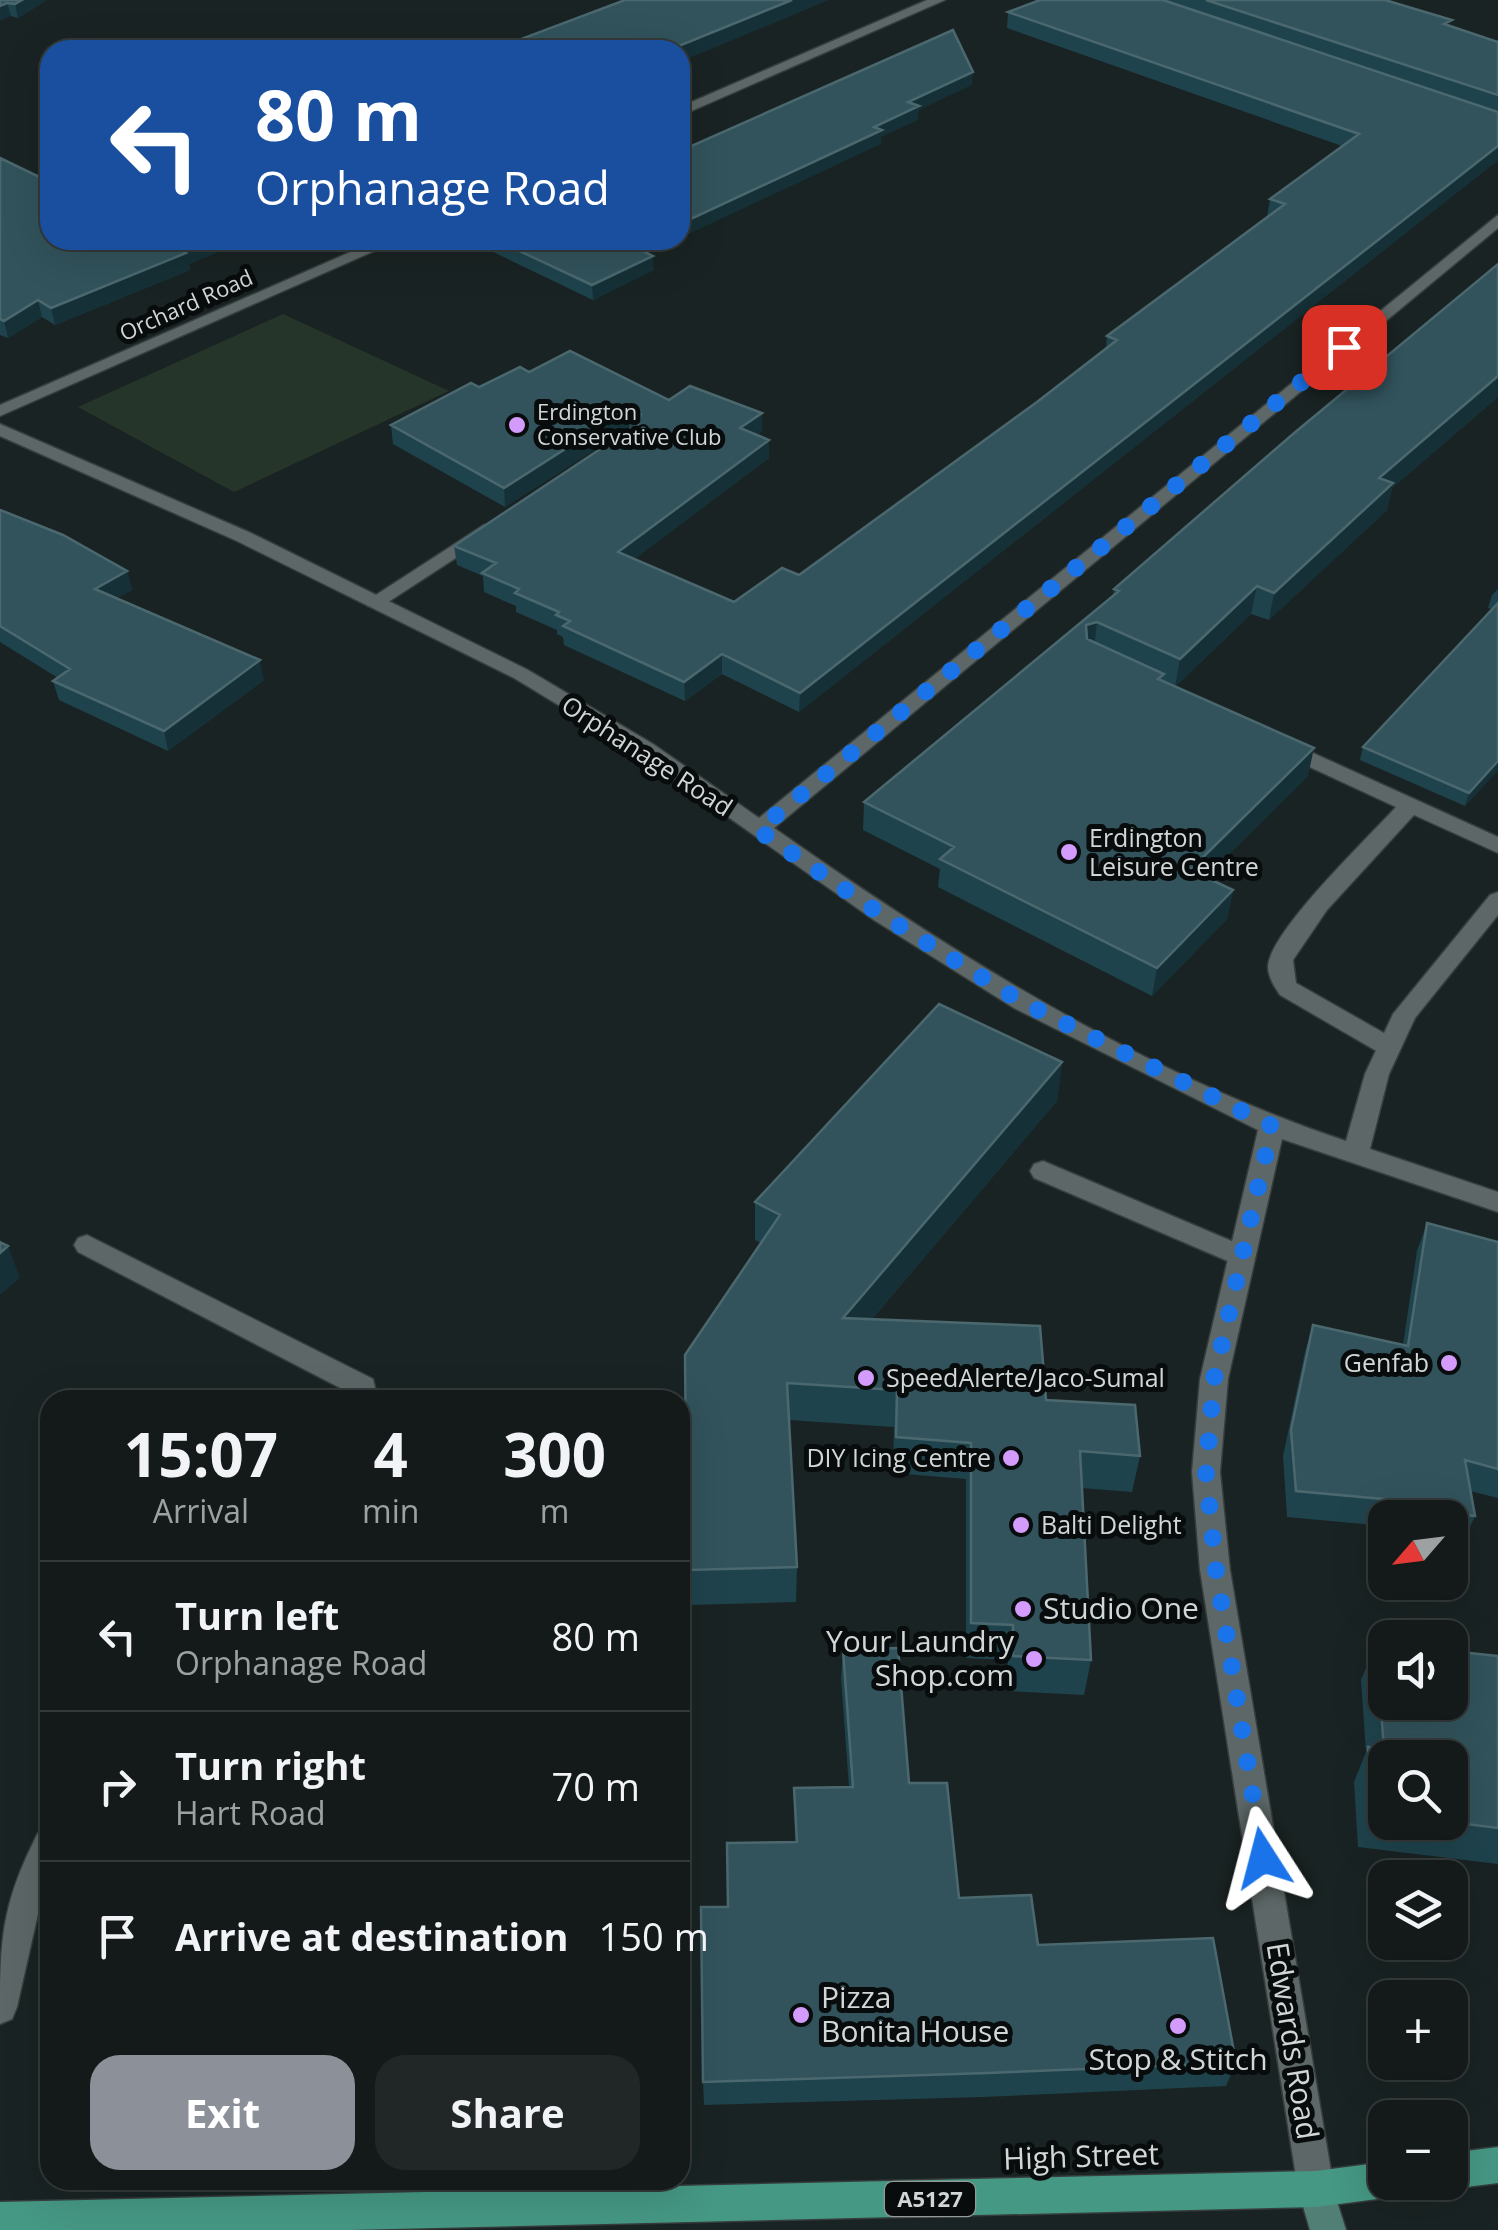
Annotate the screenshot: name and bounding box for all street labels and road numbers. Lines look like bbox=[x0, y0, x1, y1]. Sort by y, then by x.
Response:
street label: Orchard Road bbox=[114, 261, 257, 347]
street label: Orphanage Road bbox=[556, 687, 739, 823]
street label: Edwards Road bbox=[1258, 1939, 1329, 2142]
street label: High Street bbox=[1002, 2132, 1160, 2179]
road number: A5127 bbox=[885, 2182, 975, 2216]

